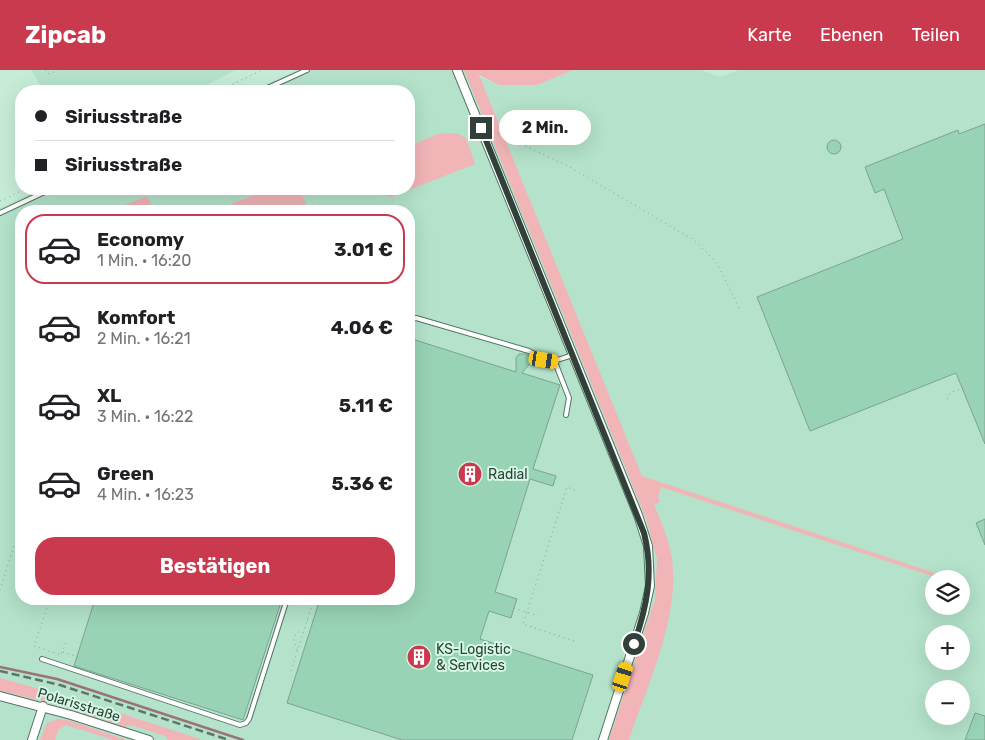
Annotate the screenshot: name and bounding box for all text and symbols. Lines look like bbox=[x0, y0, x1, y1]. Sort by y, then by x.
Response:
text: Zipcab bbox=[25, 21, 106, 49]
text: Karte bbox=[747, 24, 792, 46]
text: Ebenen bbox=[820, 24, 884, 46]
text: Teilen bbox=[912, 24, 960, 46]
text: Siriusstraße bbox=[65, 105, 182, 128]
callout: 2 Min. bbox=[498, 110, 591, 146]
route end bbox=[470, 117, 492, 139]
text: 2 Min. bbox=[522, 118, 568, 137]
text: Siriusstraße bbox=[65, 153, 182, 176]
icon: car bbox=[37, 227, 82, 272]
text: Economy bbox=[97, 228, 184, 251]
text: 3.01 € bbox=[334, 238, 393, 261]
text: 1 Min. · 16:20 bbox=[97, 251, 191, 270]
icon: car bbox=[37, 305, 82, 350]
text: Komfort bbox=[97, 306, 175, 329]
text: 4.06 € bbox=[331, 316, 393, 339]
text: 2 Min. · 16:21 bbox=[97, 329, 191, 348]
car bbox=[528, 350, 559, 370]
icon: car bbox=[37, 383, 82, 428]
text: XL bbox=[97, 384, 121, 407]
text: 5.11 € bbox=[339, 394, 393, 417]
text: 3 Min. · 16:22 bbox=[97, 407, 193, 426]
icon: car bbox=[37, 461, 82, 506]
building icon: Radial bbox=[457, 461, 483, 487]
text: Green bbox=[97, 462, 154, 485]
place label: Radial bbox=[488, 466, 528, 483]
text: 5.36 € bbox=[332, 472, 393, 495]
text: 4 Min. · 16:23 bbox=[97, 485, 194, 504]
button: Bestätigen bbox=[35, 537, 395, 595]
map controls bbox=[925, 570, 970, 725]
button: layers bbox=[925, 570, 970, 615]
button: + bbox=[925, 625, 970, 670]
route start bbox=[623, 633, 645, 655]
place label: KS-Logistic & Services bbox=[436, 641, 511, 674]
building icon: KS-Logistic & Services bbox=[406, 644, 432, 670]
car bbox=[611, 660, 634, 694]
button: − bbox=[925, 680, 970, 725]
street label: Polarisstraße bbox=[36, 684, 123, 726]

